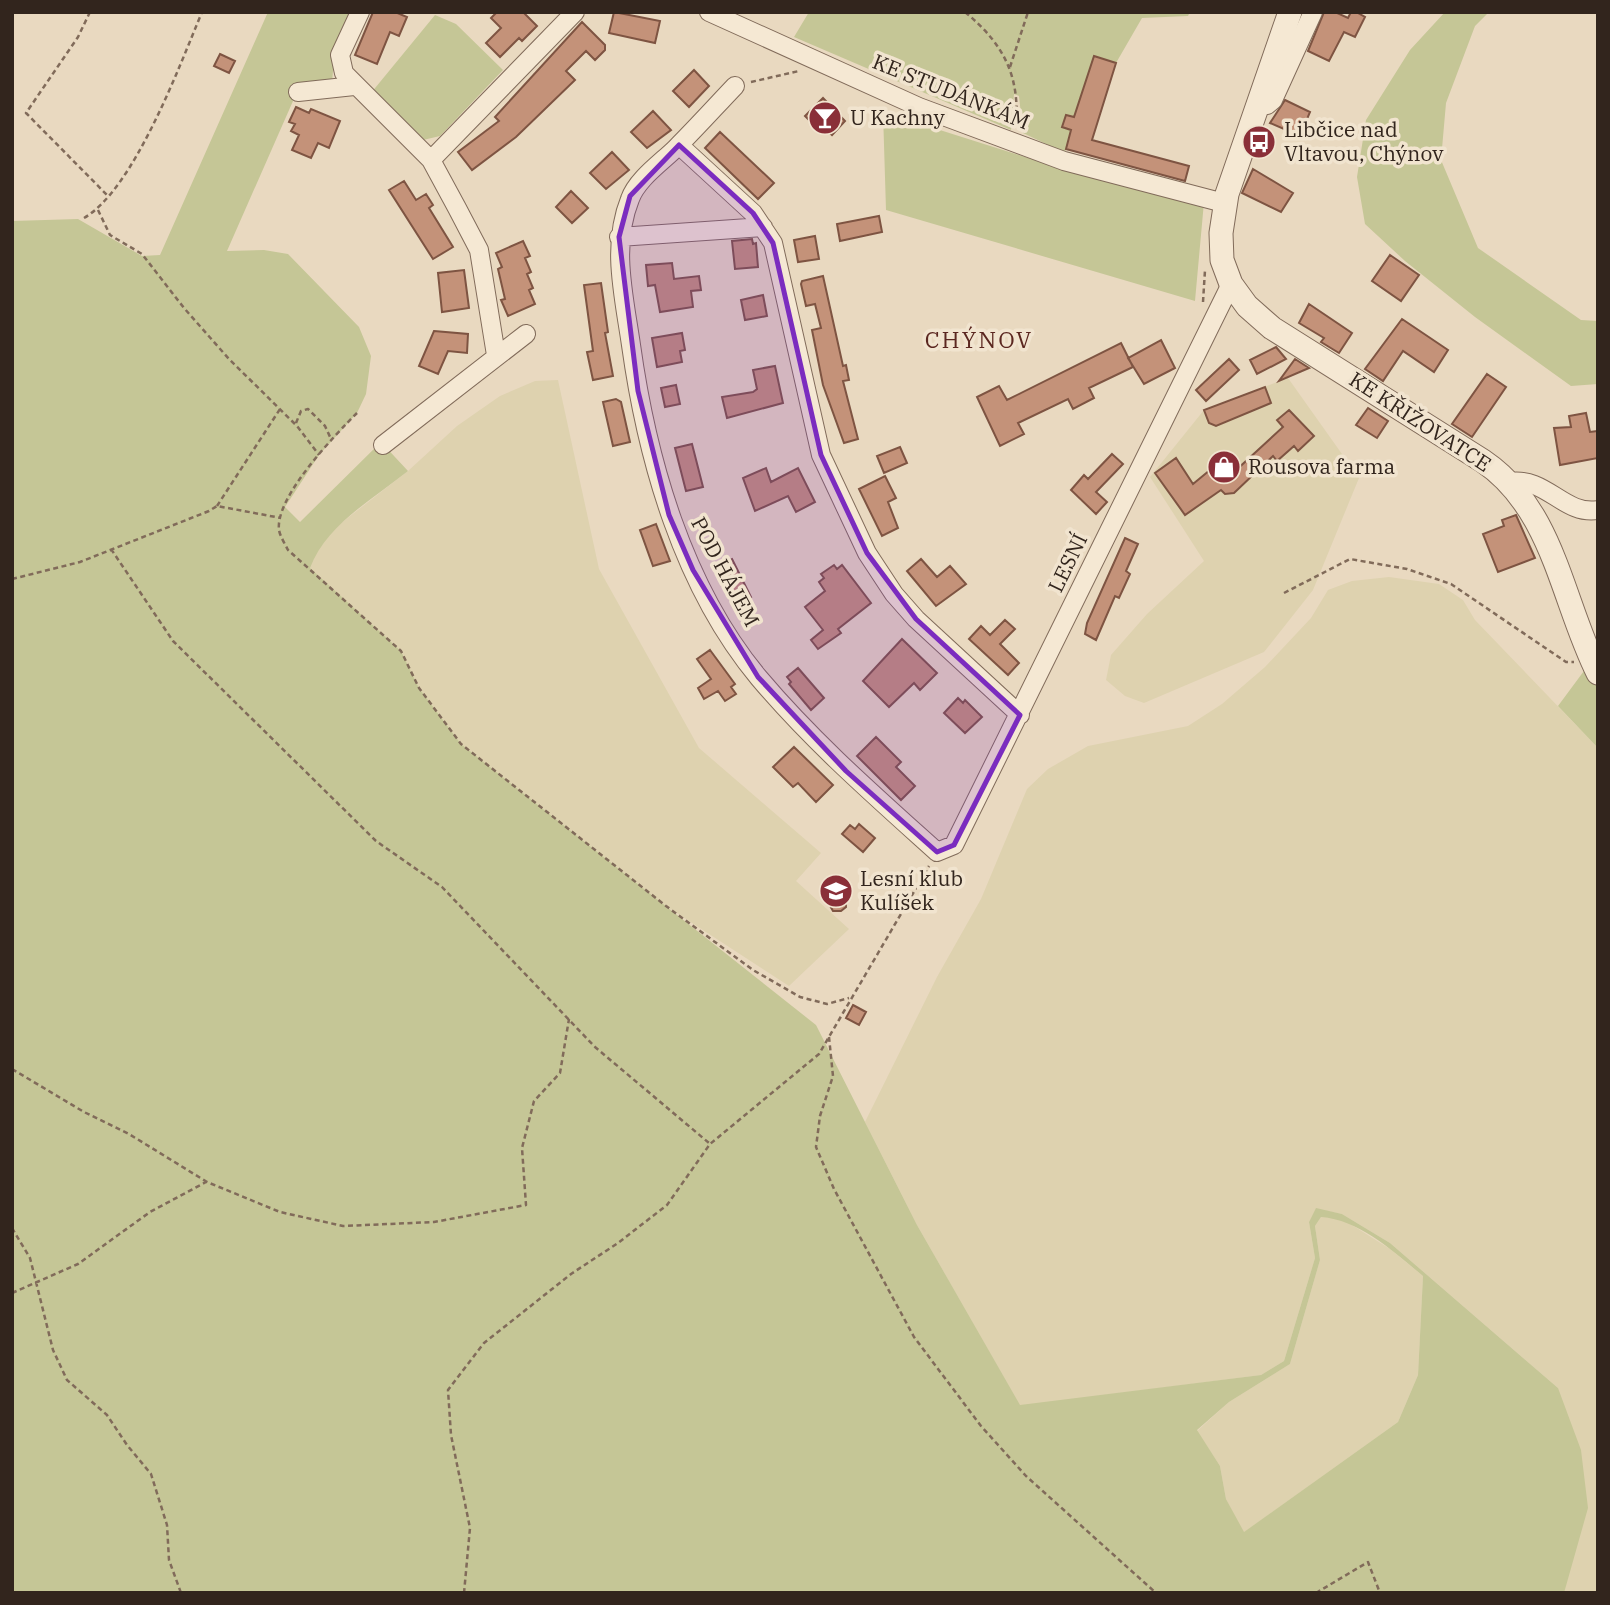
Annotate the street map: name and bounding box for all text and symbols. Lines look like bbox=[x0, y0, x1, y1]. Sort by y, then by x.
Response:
street label: KE STUDÁNKÁM bbox=[869, 47, 1034, 135]
bar icon: U Kachny bbox=[806, 99, 844, 137]
place label: U Kachny bbox=[850, 103, 945, 131]
place label: Libčice nad Vltavou, Chýnov bbox=[1284, 115, 1444, 167]
bus stop icon: Libčice nad Vltavou, Chýnov bbox=[1240, 123, 1278, 161]
district label: CHÝNOV bbox=[925, 324, 1033, 354]
street label: KE KŘIŽOVATCE bbox=[1344, 365, 1497, 478]
shop icon: Rousova farma bbox=[1205, 448, 1243, 486]
place label: Rousova farma bbox=[1248, 452, 1395, 480]
street label: POD HÁJEM bbox=[685, 512, 767, 631]
street label: LESNÍ bbox=[1041, 529, 1093, 597]
place label: Lesní klub Kulíšek bbox=[860, 864, 963, 916]
school or university icon: Lesní klub Kulíšek bbox=[817, 872, 855, 910]

